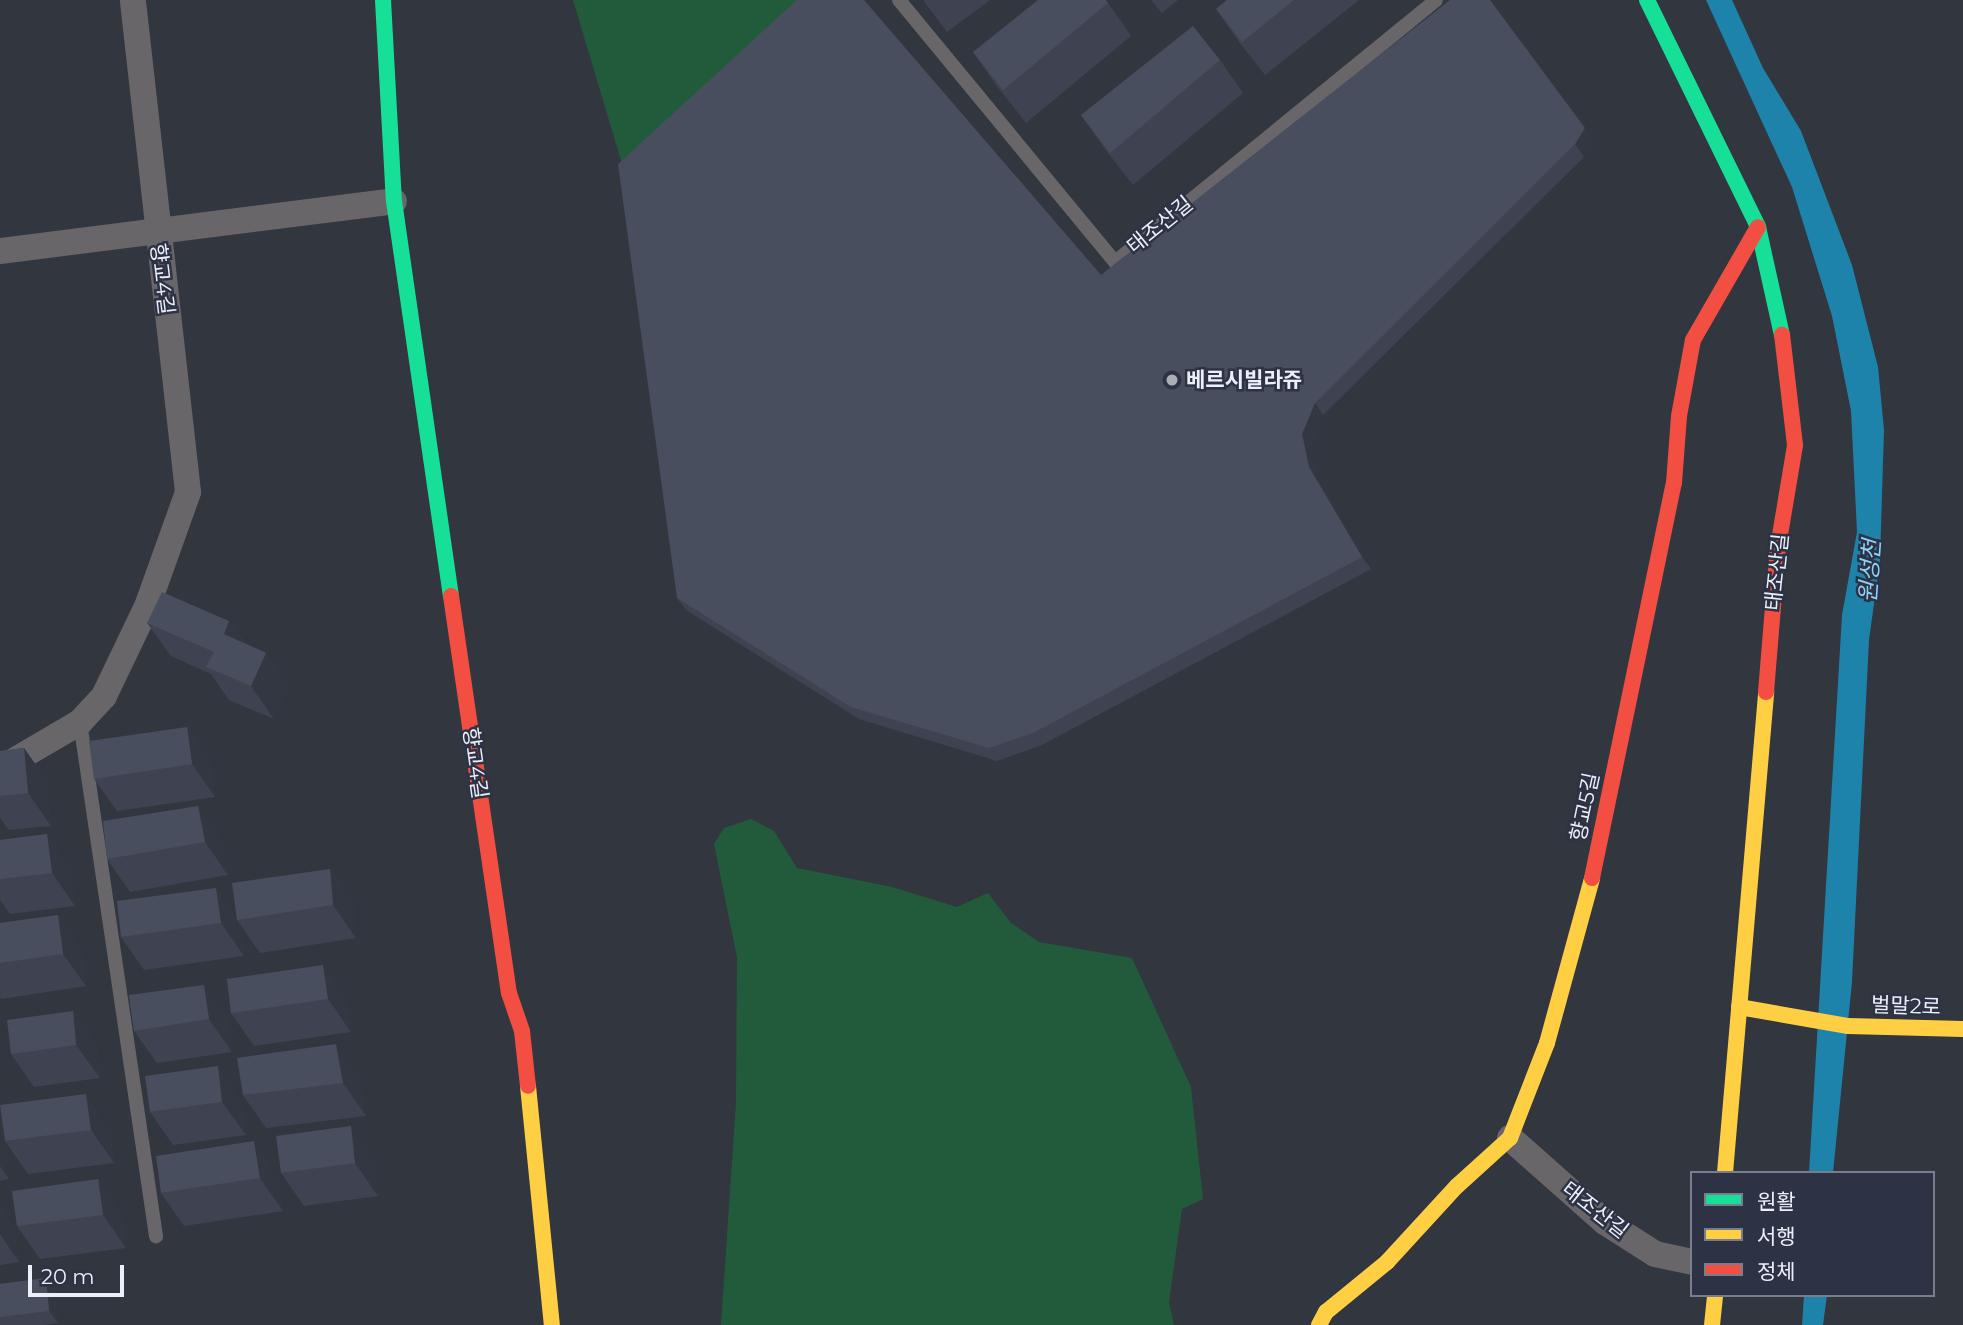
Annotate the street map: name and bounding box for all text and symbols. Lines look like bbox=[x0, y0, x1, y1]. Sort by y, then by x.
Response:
street label: 태조산길 bbox=[1122, 191, 1198, 259]
street label: 향교4길 bbox=[145, 242, 179, 316]
place label: 베르시빌라쥬 bbox=[1186, 367, 1302, 393]
marker: 베르시빌라쥬 bbox=[1164, 372, 1180, 388]
street label: 태조산길 bbox=[1760, 532, 1794, 612]
water label: 원성천 bbox=[1854, 538, 1886, 604]
street label: 향교4길 bbox=[458, 726, 492, 800]
street label: 향교5길 bbox=[1565, 770, 1605, 844]
street label: 벌말2로 bbox=[1871, 992, 1941, 1020]
legend bbox=[1690, 1171, 1935, 1297]
street label: 태조산길 bbox=[1557, 1176, 1633, 1244]
text: 원활 bbox=[1757, 1189, 1796, 1214]
text: 서행 bbox=[1757, 1224, 1796, 1249]
scale bar bbox=[32, 1252, 128, 1296]
text: 정체 bbox=[1757, 1259, 1796, 1284]
text: 20 m bbox=[41, 1264, 95, 1289]

